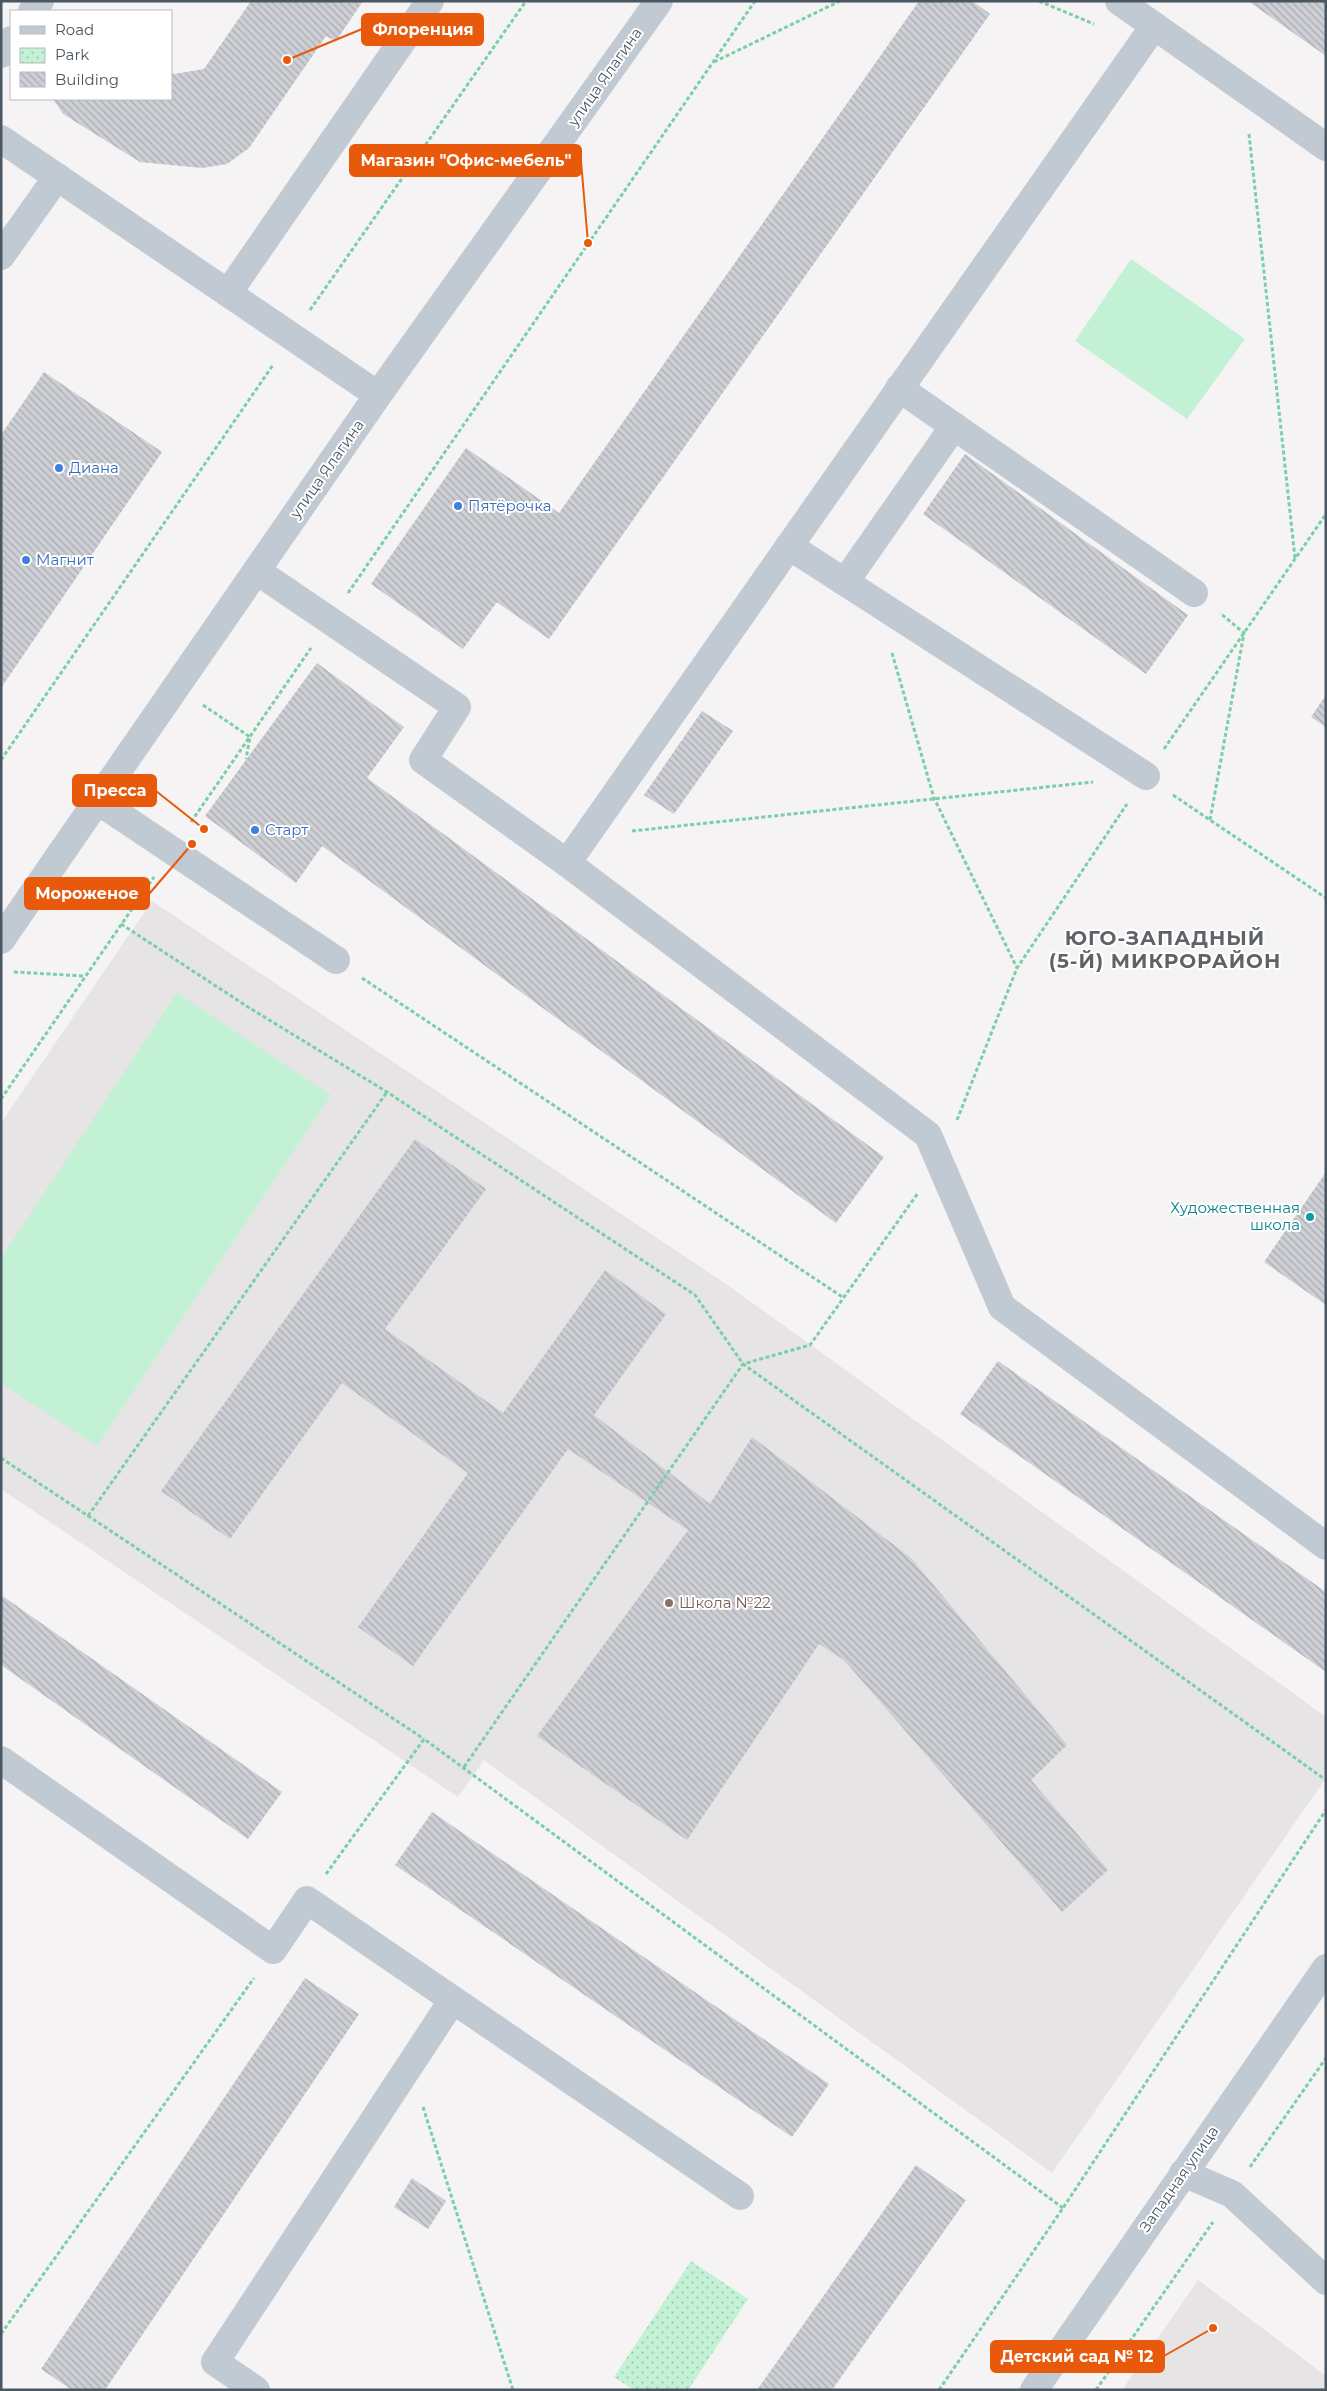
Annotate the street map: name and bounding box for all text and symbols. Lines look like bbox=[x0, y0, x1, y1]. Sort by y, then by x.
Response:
legend bbox=[10, 10, 172, 100]
callout: Флоренция bbox=[362, 14, 483, 45]
text: Road bbox=[55, 20, 94, 39]
text: Флоренция bbox=[372, 20, 474, 39]
street label: улица Ялагина bbox=[563, 24, 646, 131]
text: Park bbox=[55, 45, 89, 64]
text: Building bbox=[55, 70, 119, 89]
callout: Магазин "Офис-мебель" bbox=[350, 145, 581, 176]
text: Магазин "Офис-мебель" bbox=[360, 151, 572, 170]
street label: улица Ялагина bbox=[285, 416, 368, 523]
place label: Диана bbox=[69, 458, 119, 477]
marker: Диана bbox=[53, 462, 65, 474]
place label: Пятёрочка bbox=[468, 496, 552, 515]
marker: Пятёрочка bbox=[452, 500, 464, 512]
place label: Магнит bbox=[36, 550, 95, 569]
marker: Магнит bbox=[20, 554, 32, 566]
callout: Пресса bbox=[73, 775, 156, 806]
text: Пресса bbox=[84, 781, 146, 800]
place label: Старт bbox=[265, 820, 309, 839]
marker: Старт bbox=[249, 824, 261, 836]
callout: Мороженое bbox=[25, 878, 149, 909]
text: Мороженое bbox=[35, 884, 139, 903]
district label: ЮГО-ЗАПАДНЫЙ (5-Й) МИКРОРАЙОН bbox=[1049, 926, 1281, 973]
place label: Художественная школа bbox=[1170, 1198, 1300, 1234]
marker: Художественная школа bbox=[1304, 1211, 1316, 1223]
place label: Школа №22 bbox=[679, 1593, 771, 1612]
marker: Школа №22 bbox=[663, 1597, 675, 1609]
street label: Западная улица bbox=[1135, 2122, 1222, 2236]
callout: Детский сад № 12 bbox=[991, 2341, 1164, 2372]
text: Детский сад № 12 bbox=[1001, 2347, 1153, 2366]

